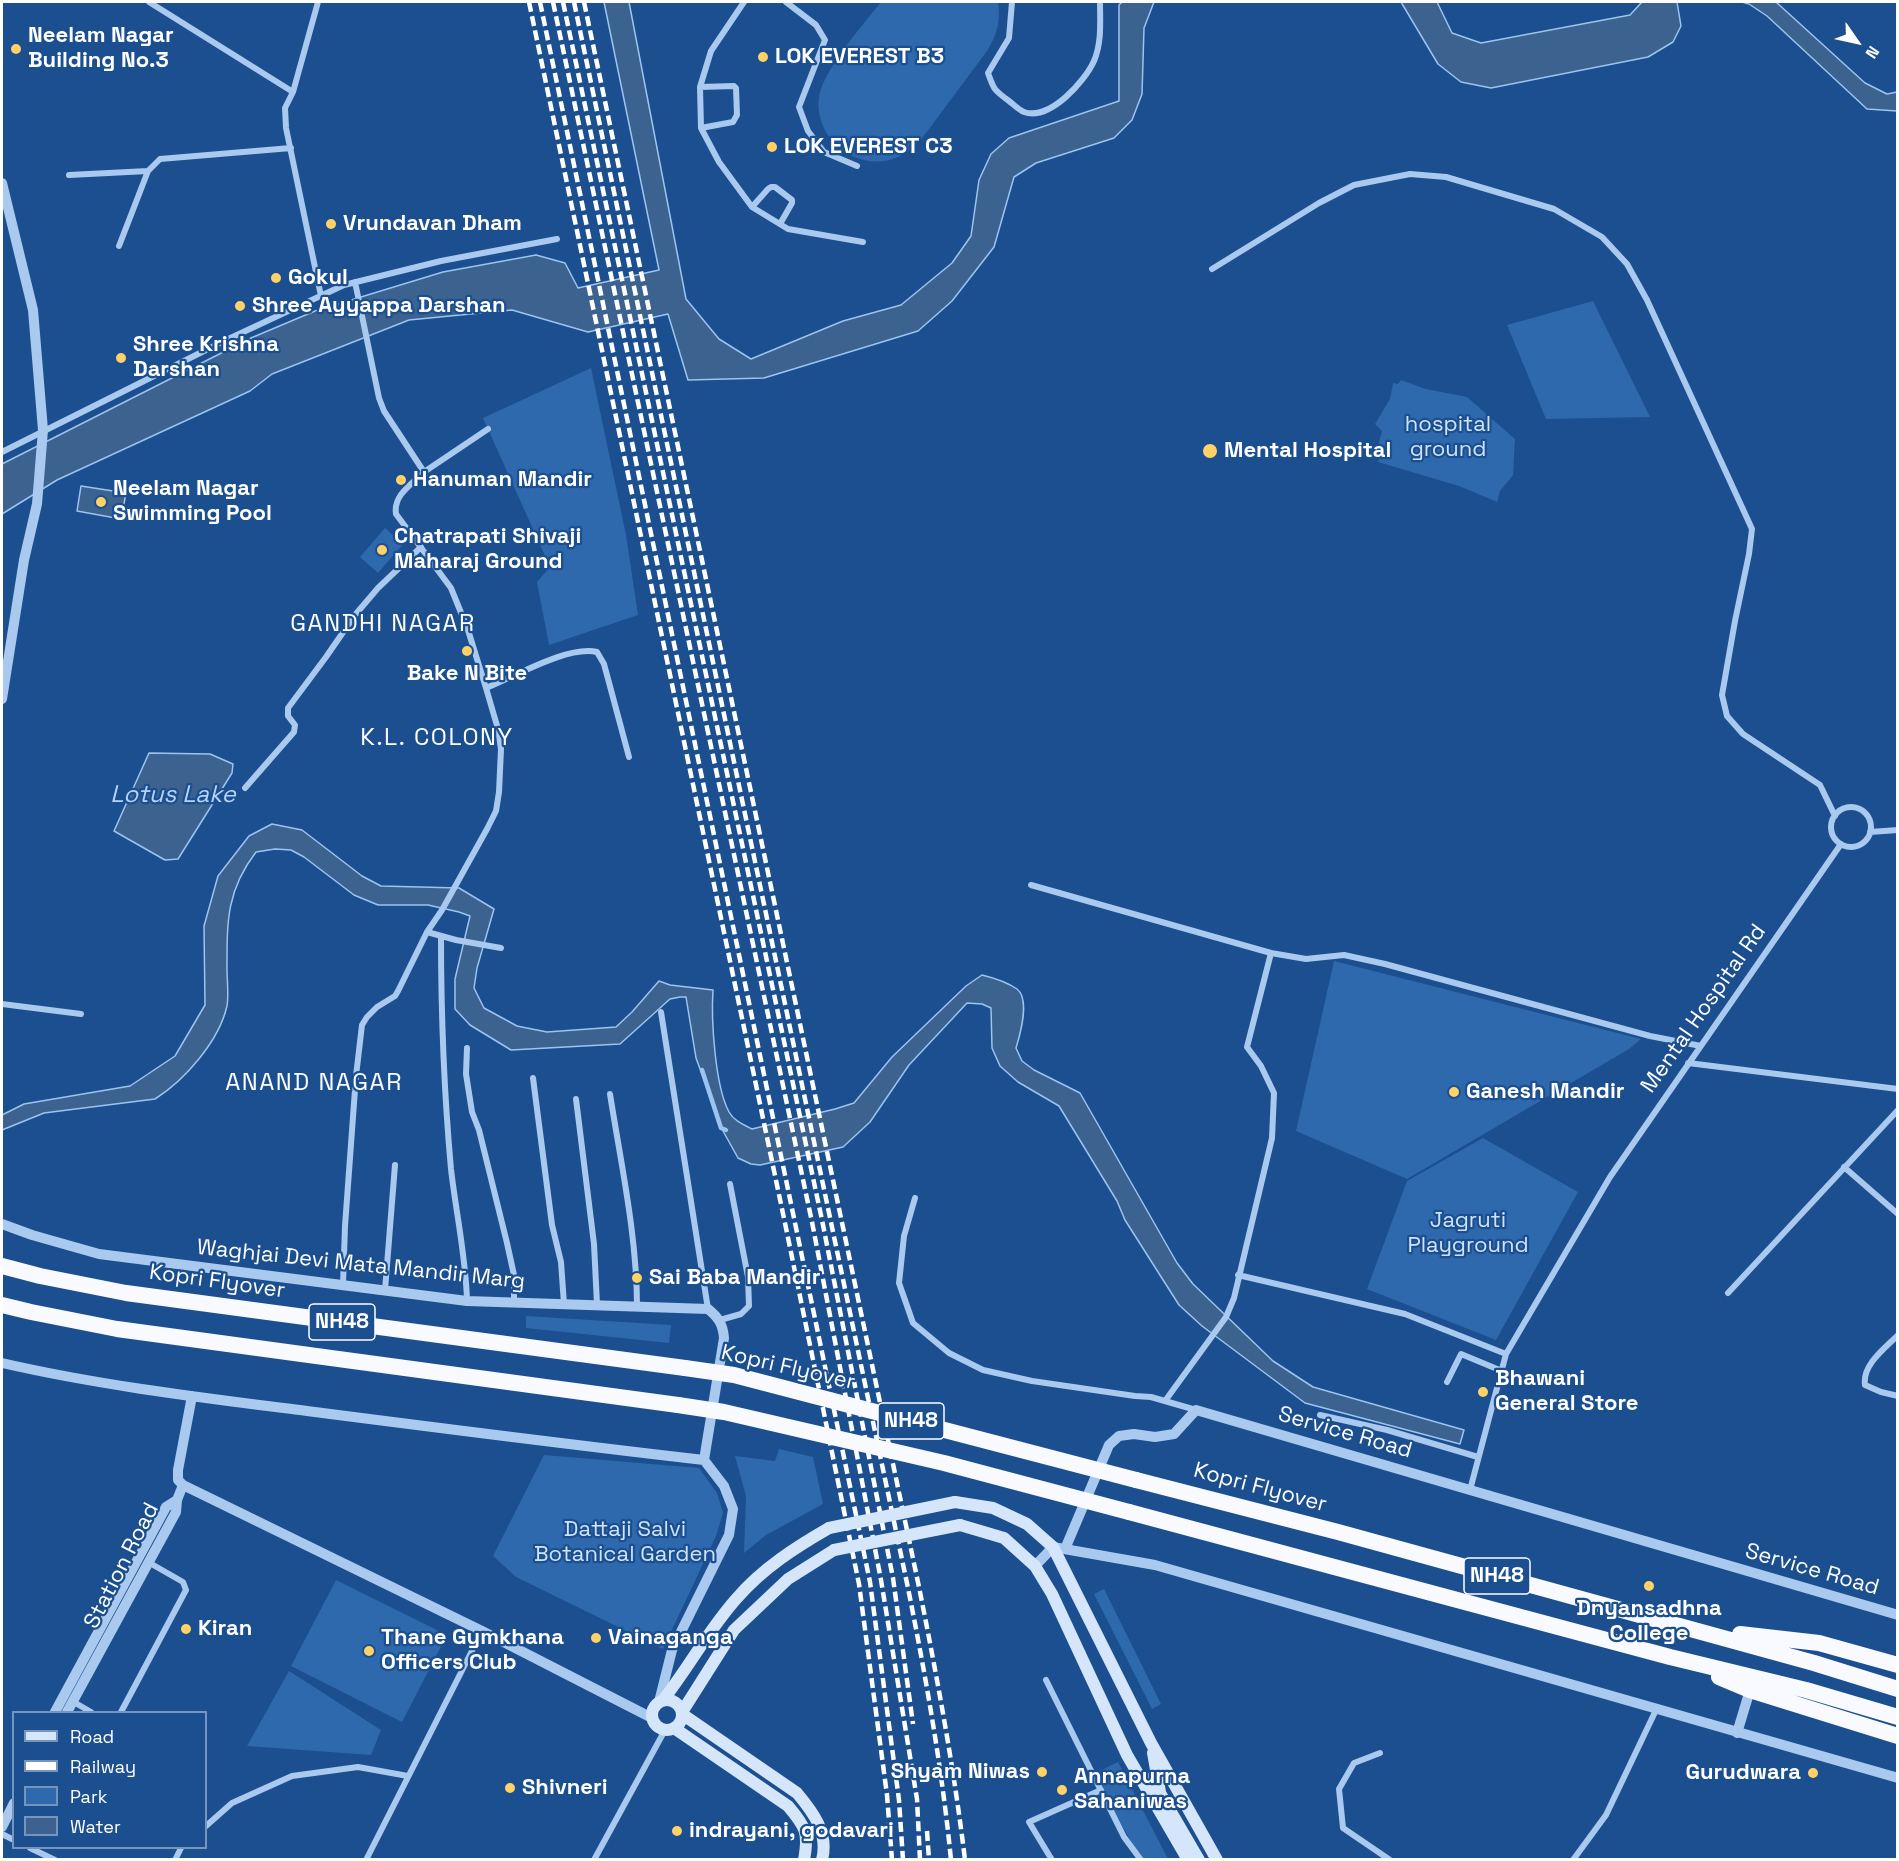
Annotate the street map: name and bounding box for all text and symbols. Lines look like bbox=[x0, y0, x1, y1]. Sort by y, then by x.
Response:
north arrow bbox=[1827, 12, 1887, 72]
place label: Neelam Nagar Building No.3 bbox=[28, 23, 174, 74]
marker: Neelam Nagar Building No.3 bbox=[9, 42, 23, 56]
text: N bbox=[1861, 42, 1884, 63]
place label: LOK EVEREST B3 bbox=[775, 44, 944, 70]
marker: LOK EVEREST B3 bbox=[756, 50, 770, 64]
place label: LOK EVEREST C3 bbox=[784, 134, 953, 160]
marker: LOK EVEREST C3 bbox=[765, 140, 779, 154]
place label: Vrundavan Dham bbox=[343, 211, 522, 237]
marker: Vrundavan Dham bbox=[324, 217, 338, 231]
place label: Gokul bbox=[288, 265, 348, 291]
marker: Gokul bbox=[269, 271, 283, 285]
place label: Shree Ayyappa Darshan bbox=[252, 293, 505, 319]
marker: Shree Ayyappa Darshan bbox=[233, 299, 247, 313]
place label: Shree Krishna Darshan bbox=[133, 332, 279, 384]
marker: Shree Krishna Darshan bbox=[114, 351, 128, 365]
park label: hospital ground bbox=[1405, 412, 1491, 464]
place label: Mental Hospital bbox=[1224, 438, 1391, 464]
marker: Mental Hospital bbox=[1201, 442, 1219, 460]
place label: Hanuman Mandir bbox=[413, 467, 592, 493]
marker: Hanuman Mandir bbox=[394, 473, 408, 487]
place label: Neelam Nagar Swimming Pool bbox=[113, 476, 272, 528]
marker: Neelam Nagar Swimming Pool bbox=[94, 495, 108, 509]
place label: Chatrapati Shivaji Maharaj Ground bbox=[394, 524, 581, 576]
marker: Chatrapati Shivaji Maharaj Ground bbox=[375, 543, 389, 557]
district label: GANDHI NAGAR bbox=[290, 610, 476, 638]
marker: Bake N Bite bbox=[460, 644, 474, 658]
place label: Bake N Bite bbox=[407, 661, 527, 687]
district label: K.L. COLONY bbox=[360, 724, 514, 752]
water label: Lotus Lake bbox=[110, 781, 236, 809]
street label: Mental Hospital Rd bbox=[1636, 920, 1772, 1098]
district label: ANAND NAGAR bbox=[225, 1069, 403, 1097]
place label: Ganesh Mandir bbox=[1466, 1079, 1624, 1105]
marker: Ganesh Mandir bbox=[1447, 1085, 1461, 1099]
park label: Jagruti Playground bbox=[1407, 1208, 1529, 1260]
street label: Waghjai Devi Mata Mandir Marg bbox=[196, 1235, 526, 1295]
street label: Kopri Flyover bbox=[147, 1259, 287, 1305]
place label: Sai Baba Mandir bbox=[649, 1265, 820, 1291]
marker: Sai Baba Mandir bbox=[630, 1271, 644, 1285]
road number: NH48 bbox=[309, 1304, 375, 1340]
street label: Kopri Flyover bbox=[718, 1340, 858, 1396]
place label: Bhawani General Store bbox=[1495, 1366, 1639, 1418]
marker: Bhawani General Store bbox=[1476, 1385, 1490, 1399]
street label: Service Road bbox=[1275, 1401, 1415, 1465]
road number: NH48 bbox=[878, 1403, 944, 1439]
street label: Kopri Flyover bbox=[1191, 1458, 1329, 1518]
street label: Station Road bbox=[79, 1499, 165, 1633]
park label: Dattaji Salvi Botanical Garden bbox=[534, 1517, 716, 1568]
street label: Service Road bbox=[1742, 1538, 1882, 1602]
road number: NH48 bbox=[1464, 1558, 1530, 1594]
marker: Dnyansadhna College bbox=[1642, 1579, 1656, 1593]
place label: Dnyansadhna College bbox=[1576, 1596, 1722, 1648]
place label: Kiran bbox=[198, 1616, 252, 1642]
marker: Kiran bbox=[179, 1622, 193, 1636]
place label: Thane Gymkhana Officers Club bbox=[381, 1625, 564, 1676]
place label: Vainaganga bbox=[608, 1625, 733, 1651]
marker: Vainaganga bbox=[589, 1631, 603, 1645]
marker: Thane Gymkhana Officers Club bbox=[362, 1644, 376, 1658]
legend bbox=[12, 1711, 207, 1849]
text: Road bbox=[70, 1725, 114, 1748]
text: Railway bbox=[70, 1755, 136, 1778]
place label: Shyam Niwas bbox=[891, 1759, 1030, 1785]
place label: Gurudwara bbox=[1685, 1760, 1801, 1786]
place label: Annapurna Sahaniwas bbox=[1074, 1764, 1190, 1816]
marker: Shyam Niwas bbox=[1035, 1765, 1049, 1779]
marker: Gurudwara bbox=[1806, 1766, 1820, 1780]
place label: Shivneri bbox=[522, 1775, 608, 1801]
marker: Shivneri bbox=[503, 1781, 517, 1795]
marker: Annapurna Sahaniwas bbox=[1055, 1783, 1069, 1797]
text: Park bbox=[70, 1785, 107, 1808]
text: Water bbox=[70, 1815, 121, 1838]
place label: indrayani, godavari bbox=[689, 1818, 894, 1844]
marker: indrayani, godavari bbox=[670, 1824, 684, 1838]

